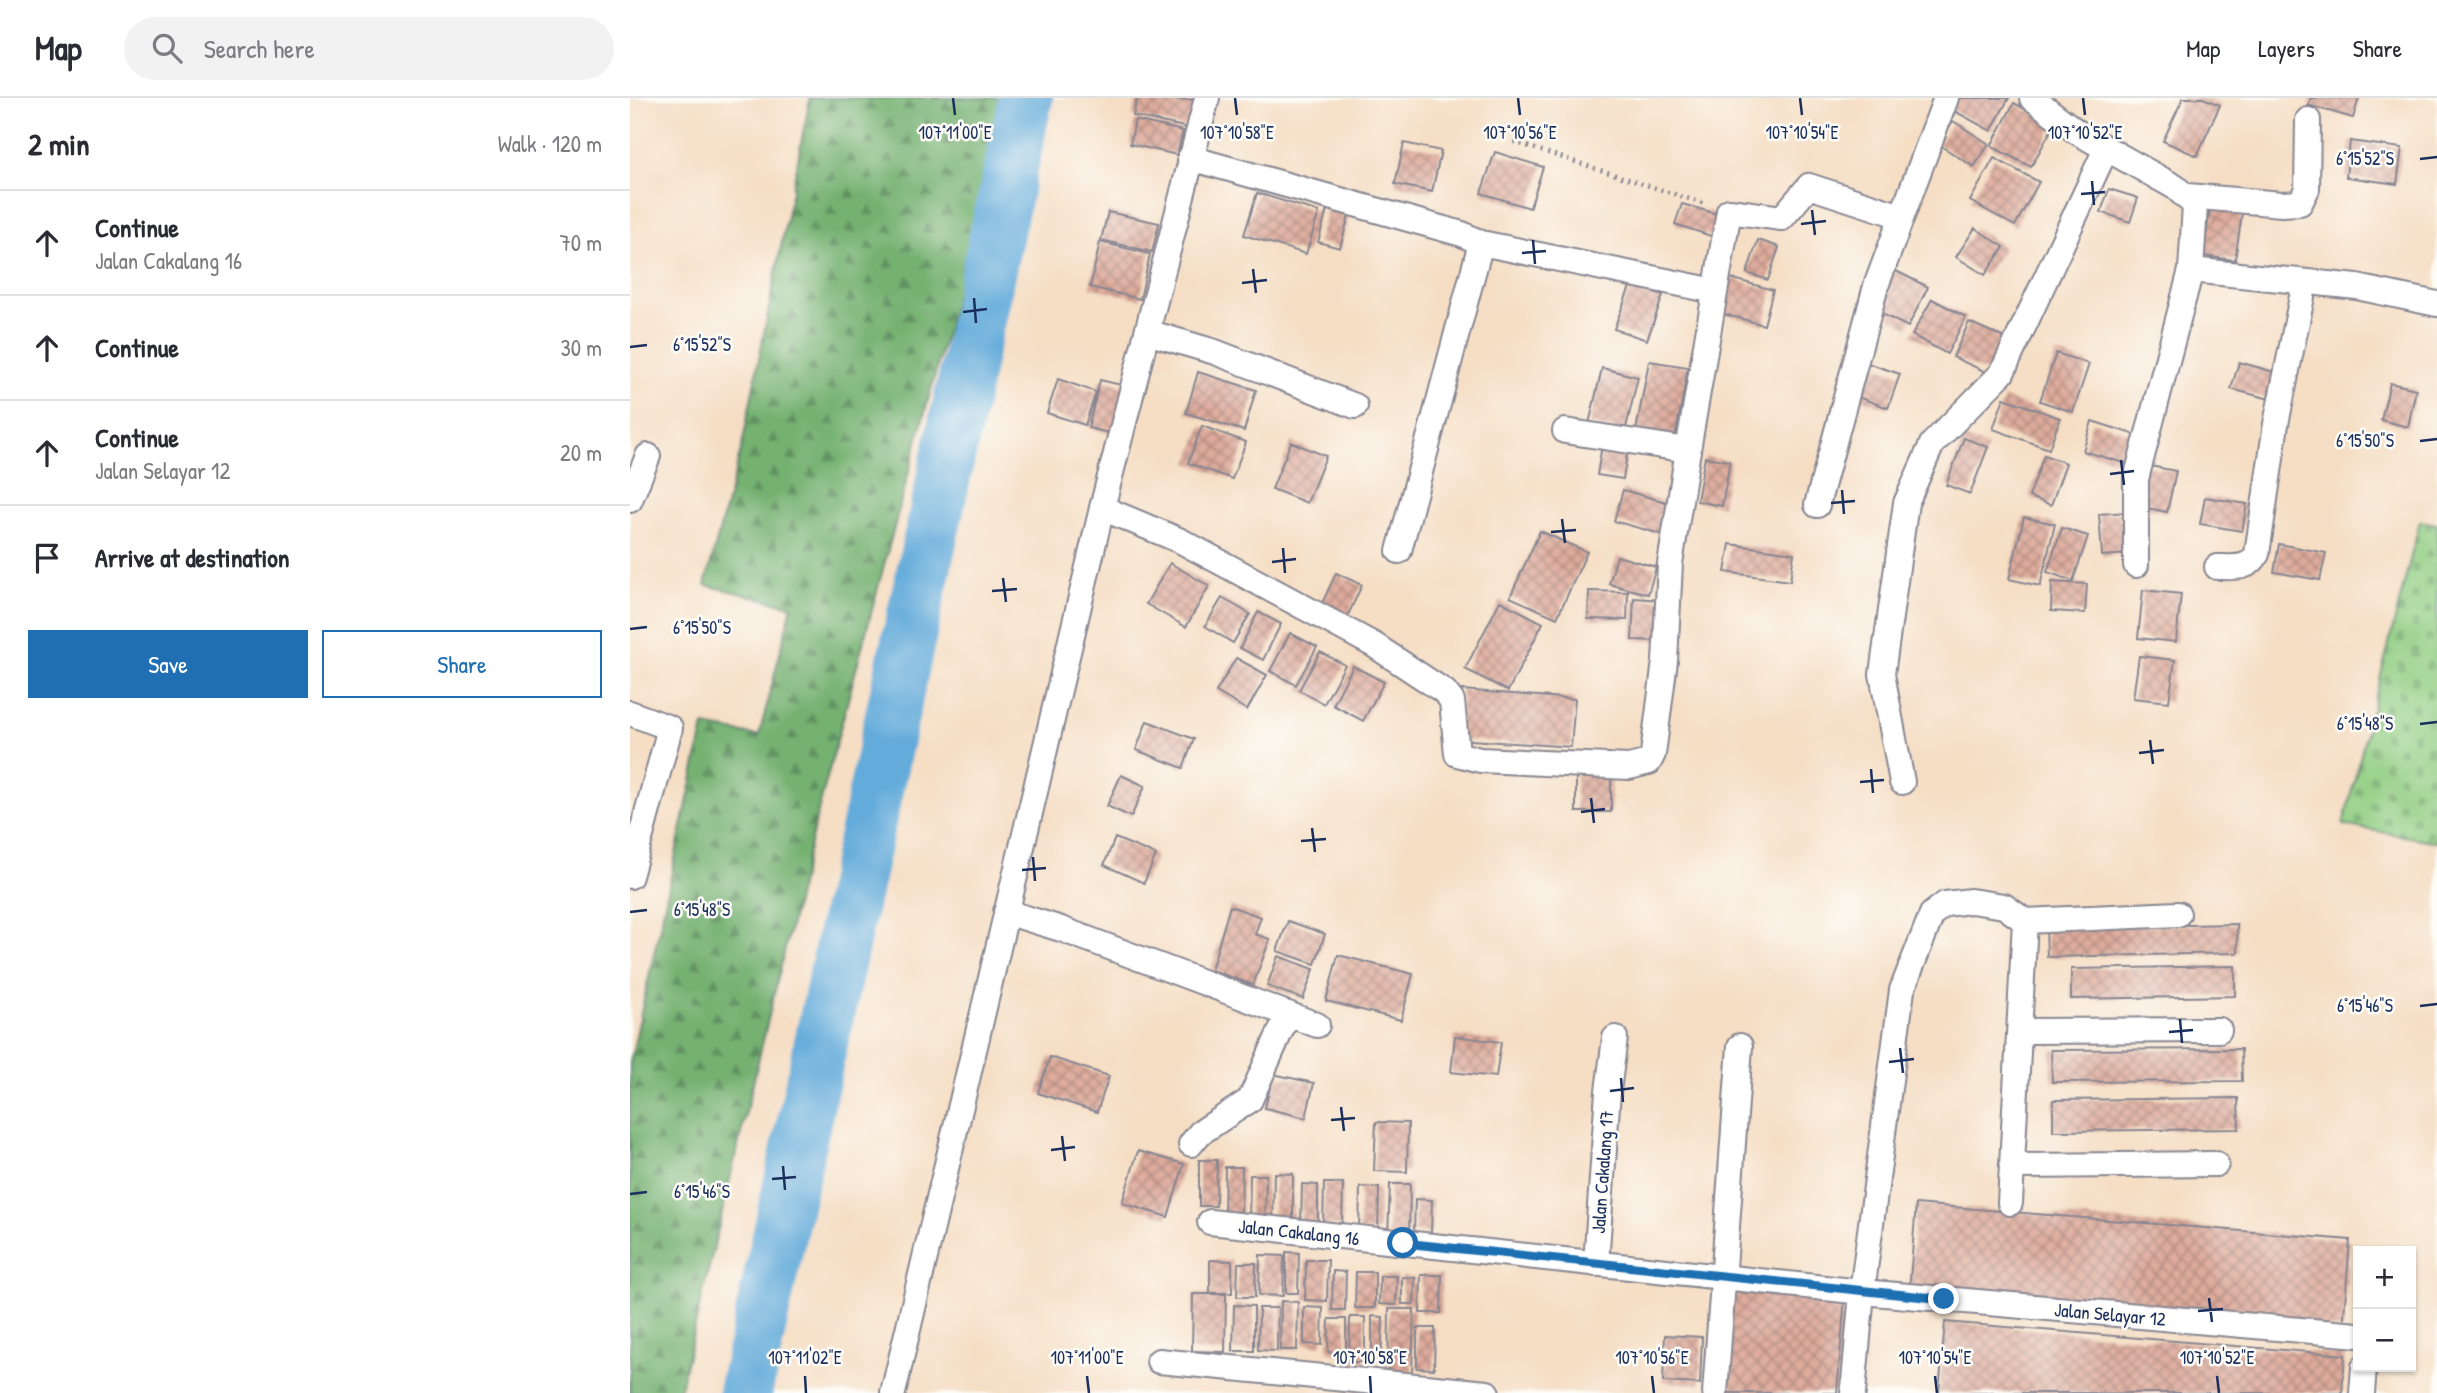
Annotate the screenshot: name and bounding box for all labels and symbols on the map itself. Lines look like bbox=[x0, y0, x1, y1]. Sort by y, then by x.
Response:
text: 107°11'00"E bbox=[918, 120, 992, 145]
text: 107°10'58"E bbox=[1200, 120, 1274, 145]
text: 107°10'56"E bbox=[1483, 120, 1557, 145]
text: 107°10'54"E bbox=[1765, 120, 1839, 145]
text: 107°10'52"E bbox=[2048, 120, 2122, 145]
text: 6°15'52"S bbox=[2336, 146, 2394, 171]
text: 6°15'52"S bbox=[673, 332, 731, 357]
text: 6°15'50"S bbox=[2336, 428, 2394, 453]
text: 6°15'50"S bbox=[673, 615, 731, 640]
text: 6°15'48"S bbox=[2337, 711, 2393, 736]
text: 6°15'48"S bbox=[674, 897, 730, 922]
text: 6°15'46"S bbox=[2337, 993, 2393, 1018]
street label: Jalan Cakalang 17 bbox=[1585, 1110, 1619, 1234]
text: 6°15'46"S bbox=[674, 1179, 730, 1204]
street label: Jalan Cakalang 16 bbox=[1237, 1213, 1361, 1251]
route start bbox=[1387, 1227, 1418, 1258]
route end bbox=[1928, 1283, 1959, 1314]
street label: Jalan Selayar 12 bbox=[2053, 1296, 2167, 1332]
text: 107°11'02"E bbox=[768, 1345, 842, 1370]
text: 107°11'00"E bbox=[1050, 1345, 1124, 1370]
text: 107°10'58"E bbox=[1333, 1345, 1407, 1370]
text: 107°10'56"E bbox=[1615, 1345, 1689, 1370]
text: 107°10'54"E bbox=[1898, 1345, 1972, 1370]
text: 107°10'52"E bbox=[2180, 1345, 2254, 1370]

